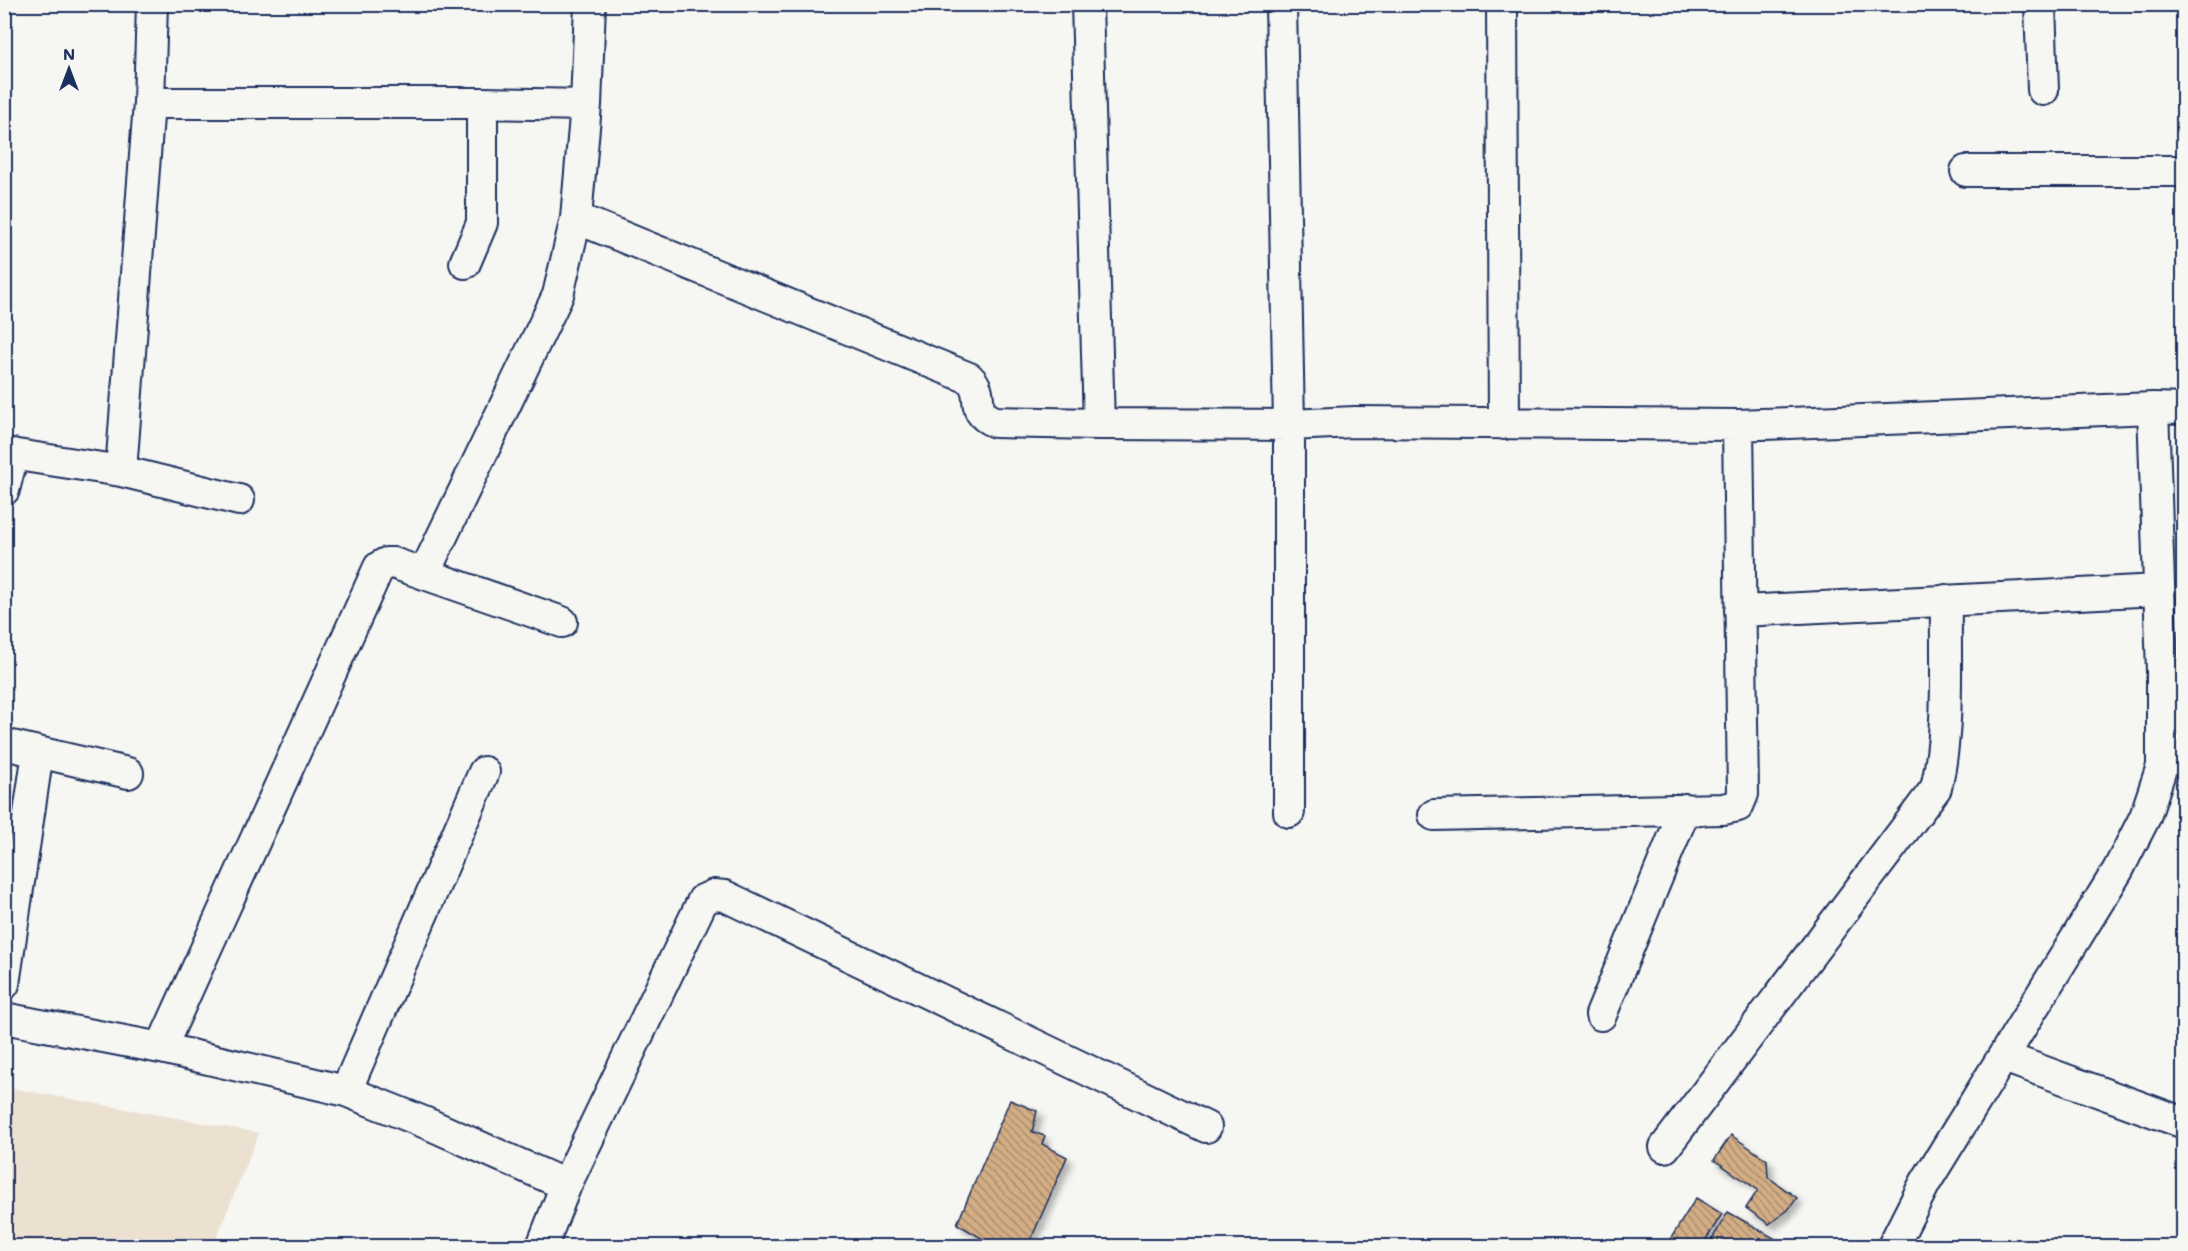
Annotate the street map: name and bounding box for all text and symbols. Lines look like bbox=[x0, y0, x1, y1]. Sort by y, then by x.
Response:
north arrow bbox=[39, 39, 99, 99]
text: N bbox=[63, 43, 75, 64]

